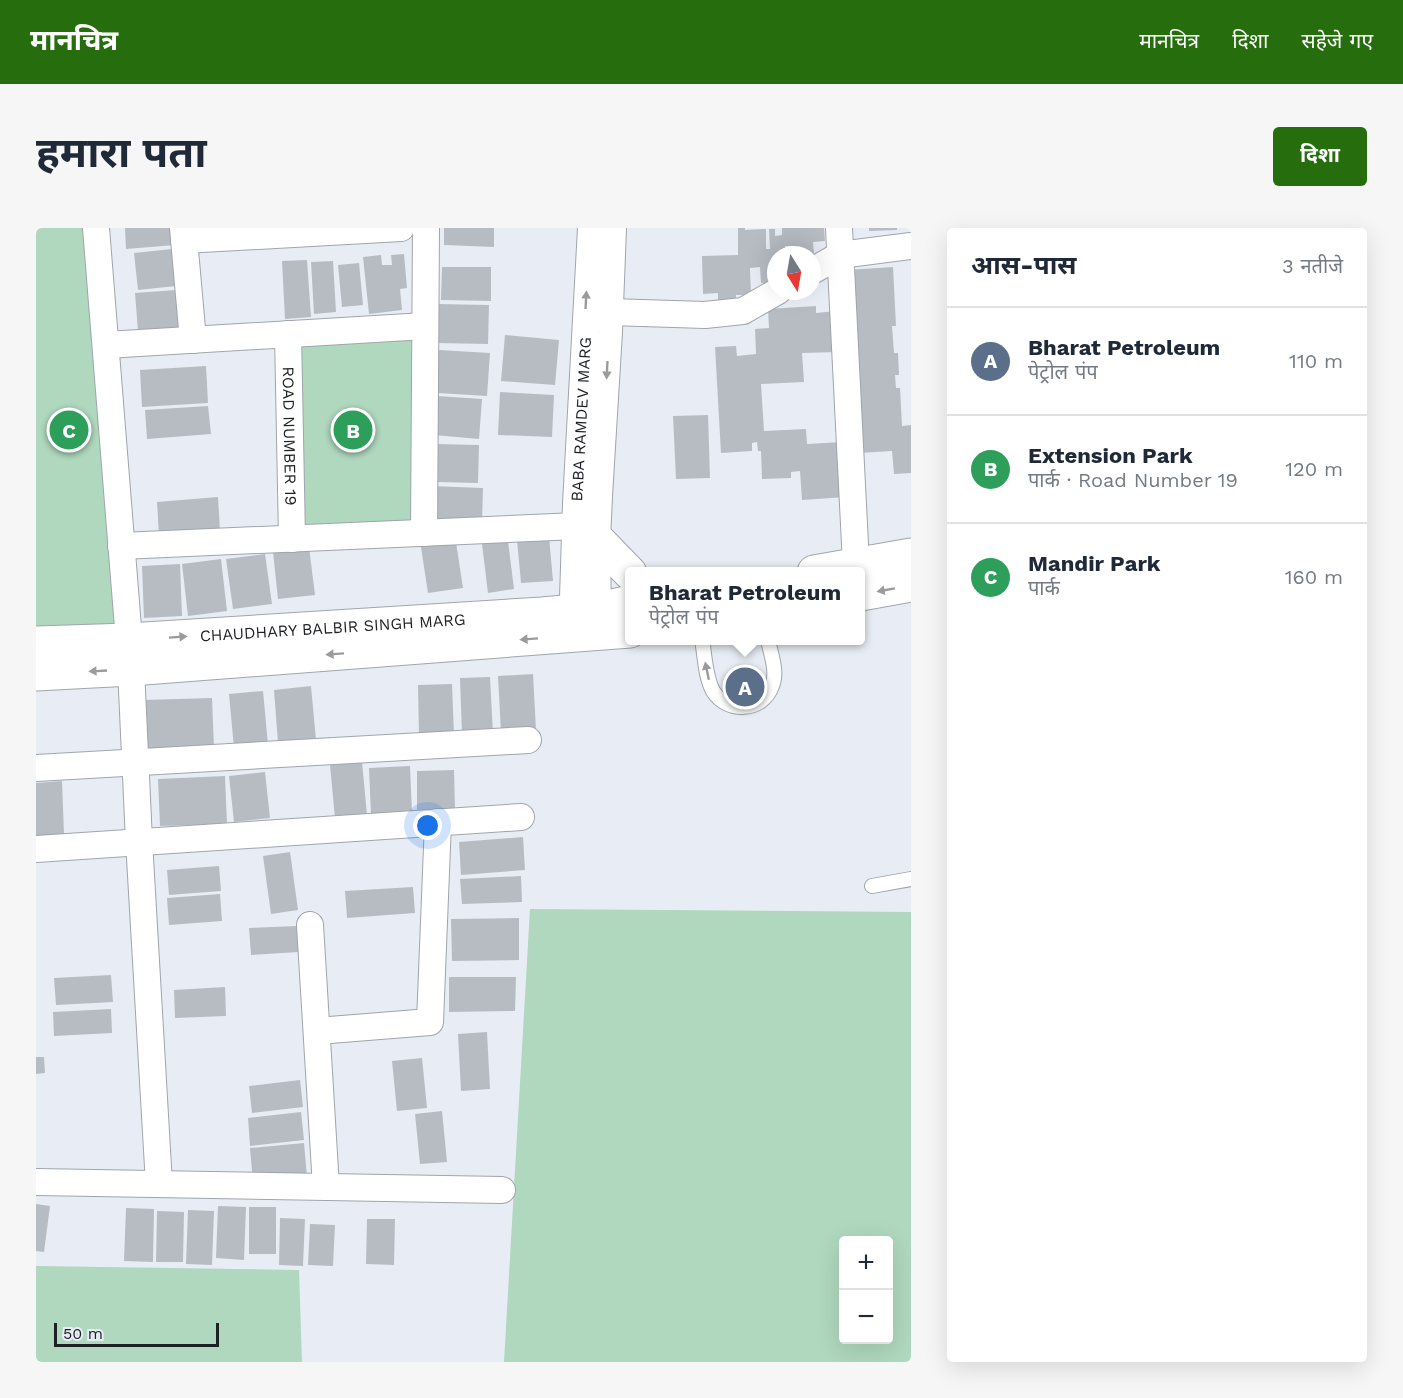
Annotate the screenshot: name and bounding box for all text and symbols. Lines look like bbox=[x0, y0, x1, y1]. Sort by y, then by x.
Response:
text: मानचित्र bbox=[30, 24, 118, 57]
text: मानचित्र bbox=[1139, 28, 1199, 53]
text: दिशा bbox=[1232, 28, 1268, 53]
text: सहेजे गए bbox=[1301, 28, 1373, 53]
button: दिशा bbox=[1273, 127, 1367, 186]
text: हमारा पता bbox=[36, 128, 207, 177]
north arrow bbox=[767, 246, 821, 300]
text: आस-पास bbox=[971, 250, 1077, 280]
text: 3 नतीजे bbox=[1282, 254, 1343, 278]
one-way arrow bbox=[582, 291, 591, 310]
text: Bharat Petroleum bbox=[1028, 335, 1220, 360]
street label: BABA RAMDEV MARG bbox=[567, 336, 595, 502]
text: A bbox=[984, 349, 997, 373]
text: 110 m bbox=[1289, 349, 1343, 373]
text: पेट्रोल पंप bbox=[1028, 360, 1098, 384]
one-way arrow bbox=[602, 361, 611, 380]
street label: ROAD NUMBER 19 bbox=[279, 366, 301, 506]
pin: C bbox=[50, 408, 88, 452]
pin: B bbox=[334, 408, 372, 452]
text: Extension Park bbox=[1028, 443, 1193, 468]
text: B bbox=[984, 457, 997, 481]
text: 120 m bbox=[1285, 457, 1343, 481]
text: पार्क · Road Number 19 bbox=[1028, 468, 1238, 492]
text: Mandir Park bbox=[1028, 551, 1161, 576]
text: C bbox=[984, 565, 997, 589]
text: 160 m bbox=[1285, 565, 1343, 589]
popup bbox=[625, 567, 865, 645]
text: पार्क bbox=[1028, 576, 1060, 600]
text: Bharat Petroleum bbox=[649, 580, 841, 605]
one-way arrow bbox=[876, 585, 895, 594]
text: पेट्रोल पंप bbox=[649, 605, 719, 629]
street label: CHAUDHARY BALBIR SINGH MARG bbox=[199, 609, 466, 645]
one-way arrow bbox=[169, 632, 188, 641]
one-way arrow bbox=[520, 634, 539, 644]
one-way arrow bbox=[325, 649, 344, 659]
one-way arrow bbox=[702, 661, 712, 680]
pin: A bbox=[726, 664, 764, 710]
one-way arrow bbox=[89, 666, 108, 675]
your location bbox=[413, 811, 442, 840]
map controls bbox=[839, 1236, 893, 1344]
button: + bbox=[839, 1236, 893, 1290]
button: − bbox=[839, 1290, 893, 1344]
scale bar bbox=[54, 1320, 219, 1348]
text: 50 m bbox=[63, 1324, 103, 1343]

